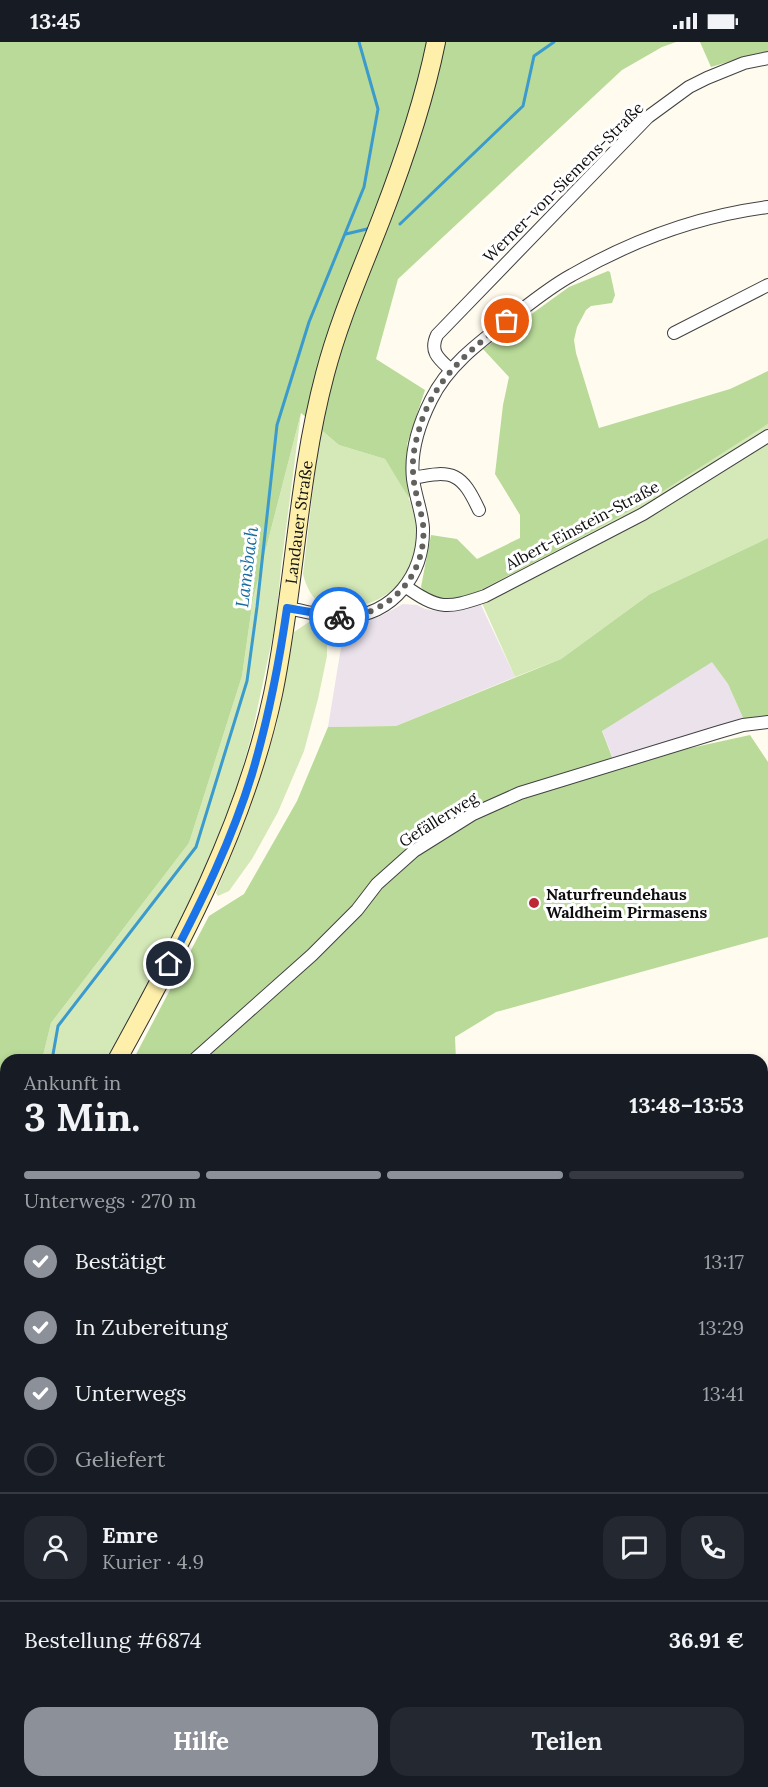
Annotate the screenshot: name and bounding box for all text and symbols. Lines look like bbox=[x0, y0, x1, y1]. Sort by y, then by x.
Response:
text: 13:45 bbox=[30, 7, 81, 35]
street label: Werner-von-Siemens-Straße bbox=[479, 97, 648, 266]
pin bbox=[481, 295, 532, 346]
icon: bag bbox=[490, 304, 523, 337]
street label: Landauer Straße bbox=[281, 459, 317, 585]
street label: Albert-Einstein-Straße bbox=[501, 476, 663, 574]
water label: Lamsbach bbox=[230, 524, 263, 609]
courier bbox=[309, 587, 369, 647]
icon: bike bbox=[323, 601, 356, 634]
street label: Gefällerweg bbox=[395, 786, 482, 851]
place label: Naturfreundehaus Waldheim Pirmasens bbox=[546, 884, 708, 922]
marker: Naturfreundehaus Waldheim Pirmasens bbox=[527, 896, 541, 910]
pin bbox=[143, 938, 194, 989]
icon: home bbox=[152, 947, 185, 980]
text: Ankunft in bbox=[24, 1070, 121, 1095]
text: 13:48–13:53 bbox=[629, 1091, 744, 1119]
text: 3 Min. bbox=[24, 1092, 140, 1142]
text: Unterwegs · 270 m bbox=[24, 1188, 196, 1213]
icon: check bbox=[24, 1245, 57, 1278]
text: Bestätigt bbox=[75, 1247, 166, 1275]
text: 13:17 bbox=[704, 1249, 744, 1274]
icon: check bbox=[24, 1311, 57, 1344]
text: In Zubereitung bbox=[75, 1313, 228, 1341]
text: 13:29 bbox=[698, 1315, 744, 1340]
icon: check bbox=[24, 1377, 57, 1410]
text: Unterwegs bbox=[75, 1379, 186, 1407]
text: 13:41 bbox=[702, 1381, 744, 1406]
text: Geliefert bbox=[75, 1445, 165, 1473]
button: person bbox=[24, 1516, 87, 1579]
button: chat bbox=[603, 1516, 666, 1579]
button: phone bbox=[681, 1516, 744, 1579]
text: Emre bbox=[102, 1521, 158, 1549]
text: Kurier · 4.9 bbox=[102, 1549, 204, 1574]
text: Bestellung #6874 bbox=[24, 1626, 202, 1654]
text: 36.91 € bbox=[669, 1626, 744, 1654]
button: Hilfe bbox=[24, 1707, 378, 1776]
button: Teilen bbox=[390, 1707, 744, 1776]

